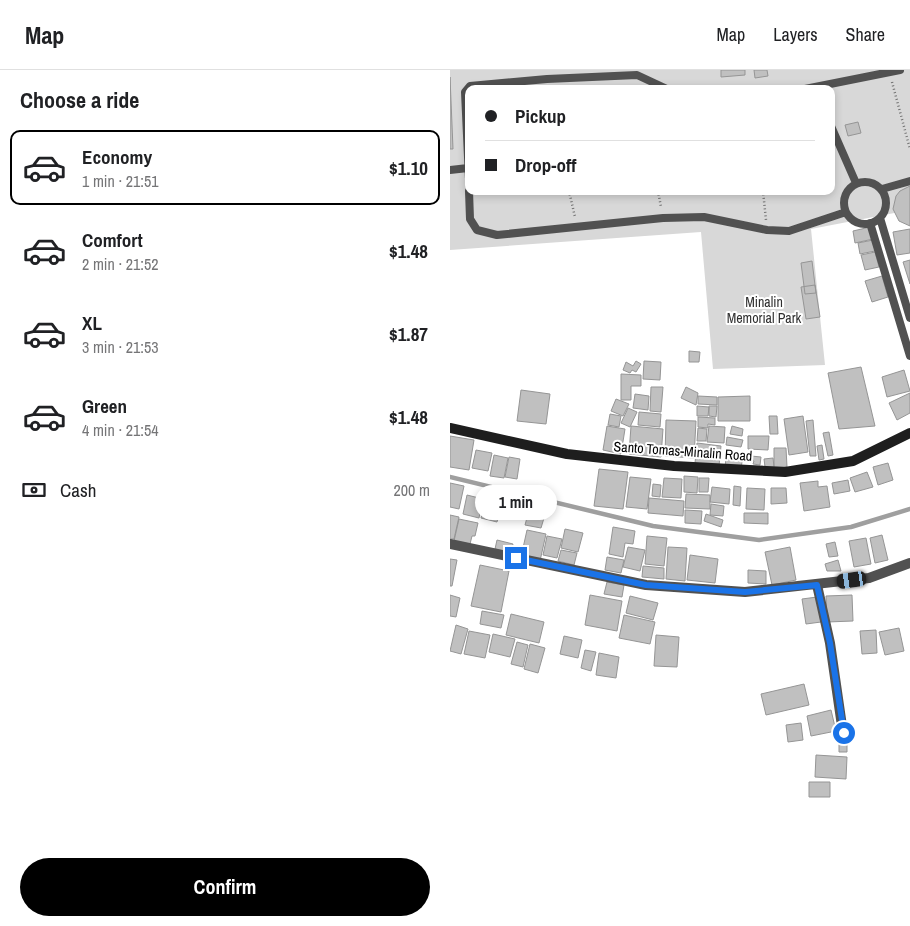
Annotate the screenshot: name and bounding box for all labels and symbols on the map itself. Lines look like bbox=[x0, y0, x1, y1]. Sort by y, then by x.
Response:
park label: Minalin Memorial Park bbox=[727, 293, 802, 327]
street label: Santo Tomas-Minalin Road bbox=[613, 437, 753, 465]
callout: 1 min bbox=[475, 486, 557, 520]
route end bbox=[505, 547, 527, 569]
car bbox=[836, 570, 867, 590]
route start bbox=[833, 722, 855, 744]

